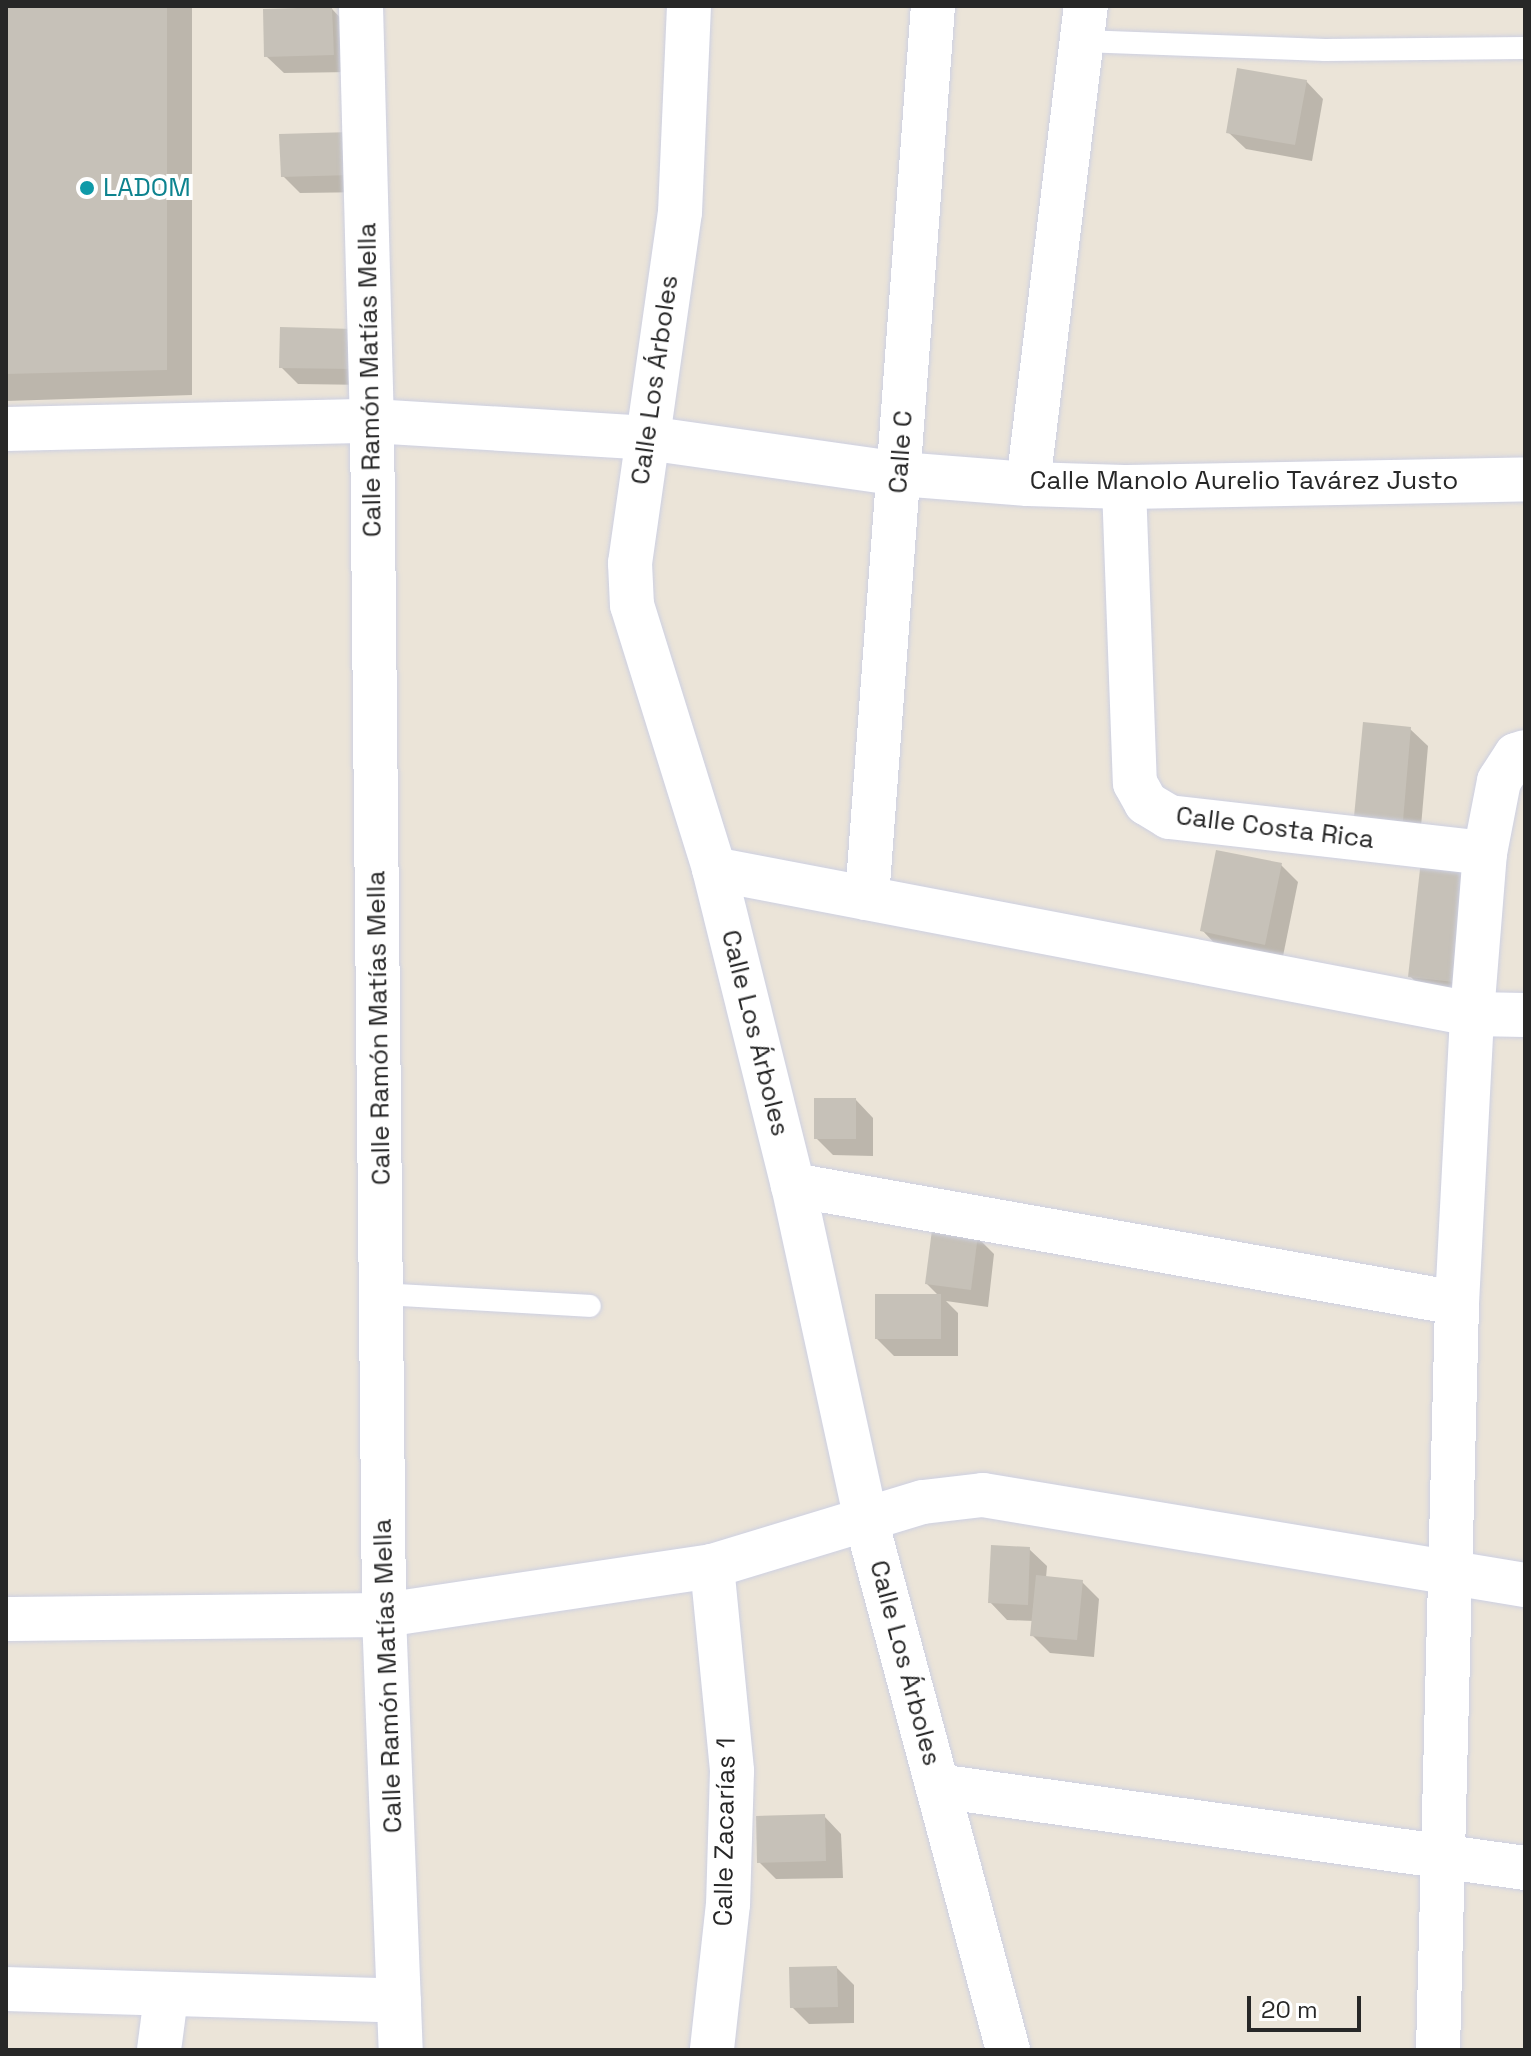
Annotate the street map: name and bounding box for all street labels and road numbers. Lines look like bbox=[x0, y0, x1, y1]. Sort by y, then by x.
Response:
street label: Calle Ramón Matías Mella bbox=[352, 222, 388, 538]
street label: Calle Los Árboles bbox=[625, 273, 685, 487]
street label: Calle C bbox=[883, 409, 919, 495]
street label: Calle Manolo Aurelio Tavárez Justo bbox=[1029, 465, 1459, 497]
street label: Calle Costa Rica bbox=[1174, 800, 1376, 856]
street label: Calle Ramón Matías Mella bbox=[361, 870, 397, 1186]
street label: Calle Los Árboles bbox=[714, 927, 796, 1139]
street label: Calle Ramón Matías Mella bbox=[367, 1518, 409, 1834]
street label: Calle Los Árboles bbox=[863, 1557, 947, 1769]
street label: Calle Zacarías 1 bbox=[708, 1737, 742, 1927]

